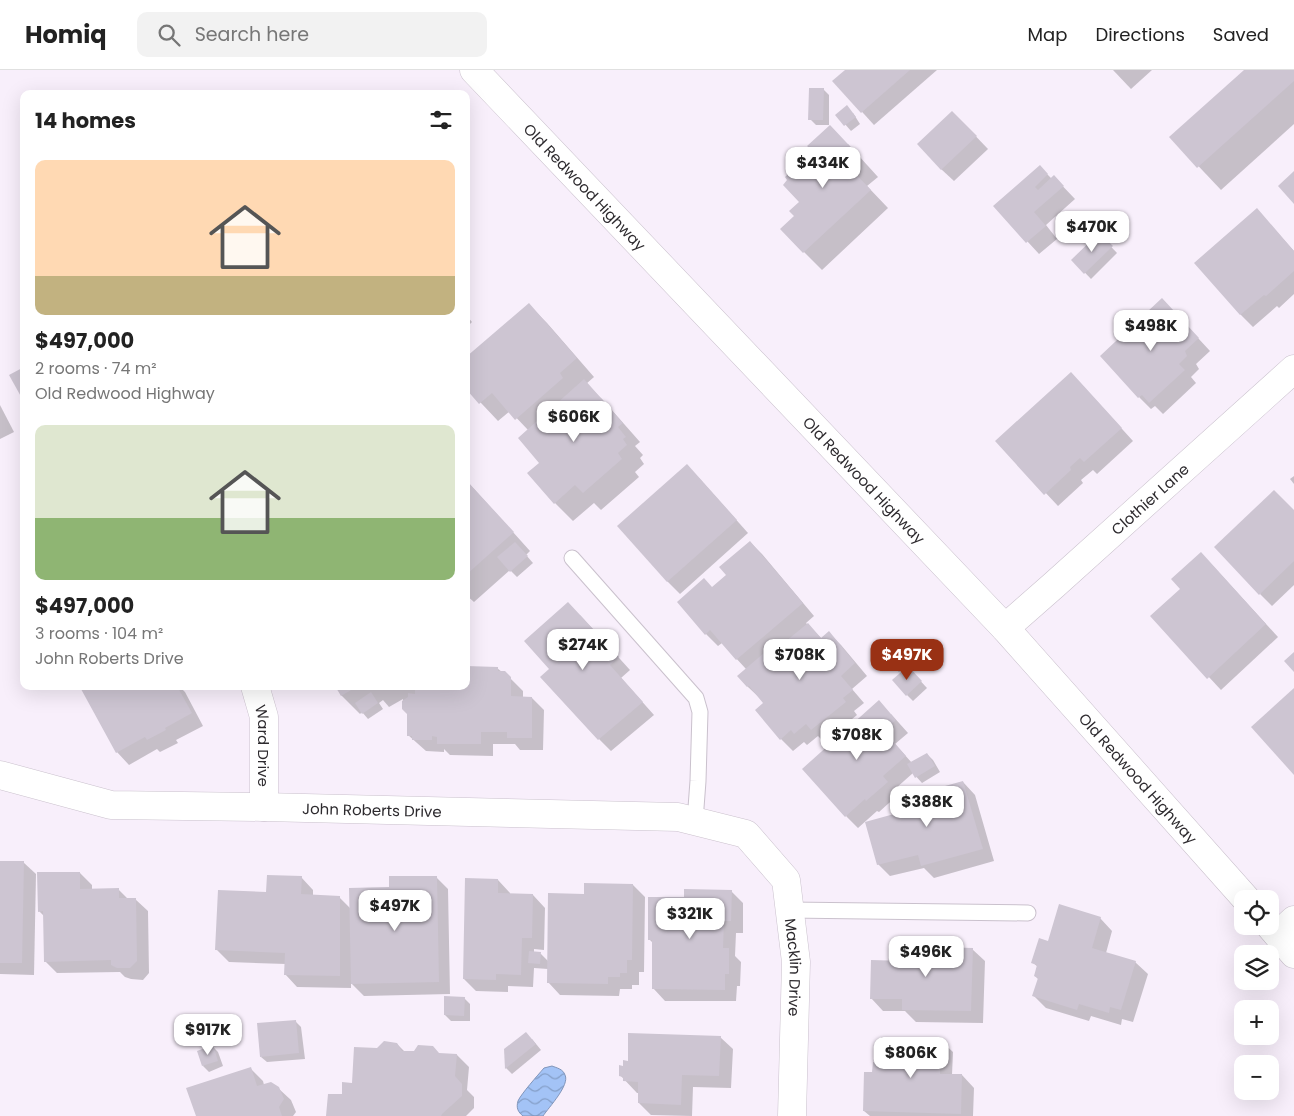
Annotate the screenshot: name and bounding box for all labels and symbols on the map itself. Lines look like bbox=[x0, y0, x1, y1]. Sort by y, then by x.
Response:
street label: Old Redwood Highway bbox=[519, 118, 651, 255]
pin: $434K bbox=[788, 146, 858, 189]
pin: $470K bbox=[1057, 210, 1127, 253]
pin: $498K bbox=[1116, 310, 1186, 352]
pin: $606K bbox=[539, 400, 609, 443]
street label: Old Redwood Highway bbox=[798, 412, 930, 549]
street label: Clothier Lane bbox=[1106, 458, 1193, 539]
pin: $274K bbox=[548, 628, 618, 671]
pin: $708K bbox=[765, 638, 835, 681]
pin: $497K bbox=[872, 638, 942, 681]
street label: Ward Drive bbox=[250, 702, 275, 787]
street label: Old Redwood Highway bbox=[1074, 708, 1203, 848]
pin: $708K bbox=[822, 718, 892, 761]
pin: $388K bbox=[892, 786, 962, 828]
street label: John Roberts Drive bbox=[302, 797, 442, 822]
pin: $497K bbox=[360, 890, 430, 932]
pin: $321K bbox=[655, 898, 725, 940]
street label: Macklin Drive bbox=[780, 917, 807, 1017]
pin: $496K bbox=[891, 936, 961, 978]
pin: $917K bbox=[173, 1014, 243, 1056]
pin: $806K bbox=[876, 1036, 946, 1079]

